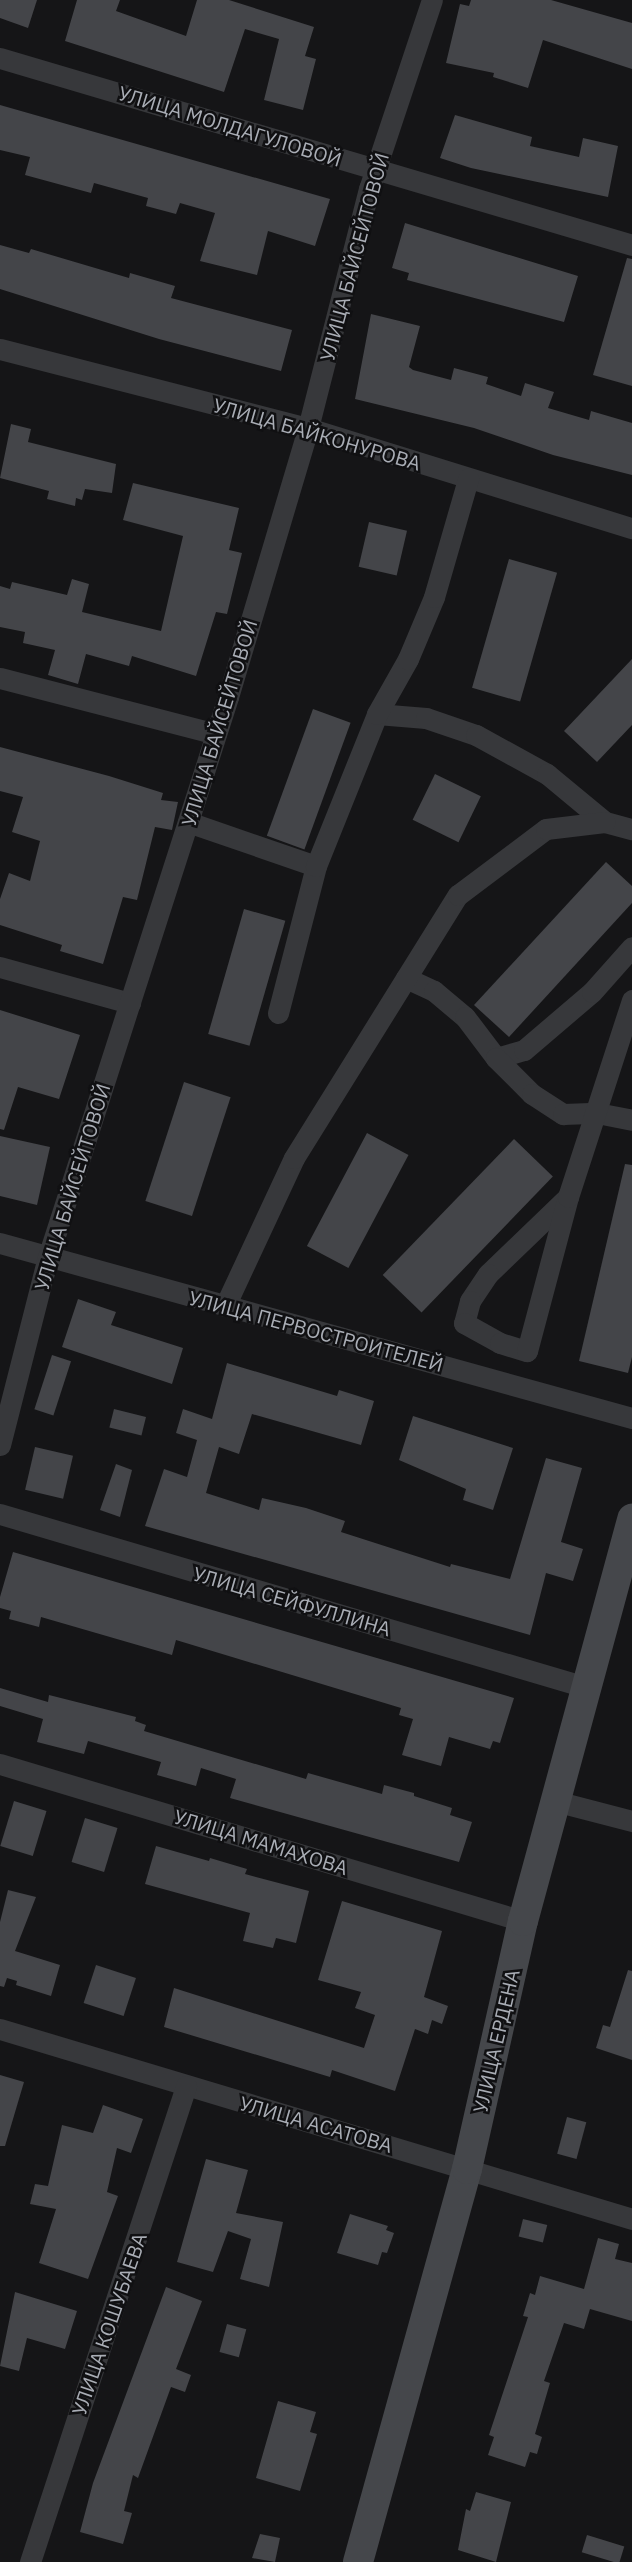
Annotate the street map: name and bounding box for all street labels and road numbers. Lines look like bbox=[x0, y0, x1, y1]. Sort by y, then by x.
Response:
street label: УЛИЦА МОЛДАГУЛОВОЙ bbox=[116, 81, 344, 171]
street label: УЛИЦА БАЙСЕЙТОВОЙ bbox=[315, 150, 393, 364]
street label: УЛИЦА БАЙКОНУРОВА bbox=[210, 393, 424, 475]
street label: УЛИЦА БАЙСЕЙТОВОЙ bbox=[176, 617, 262, 829]
street label: УЛИЦА БАЙСЕЙТОВОЙ bbox=[29, 1081, 115, 1293]
street label: УЛИЦА ПЕРВОСТРОИТЕЛЕЙ bbox=[186, 1285, 446, 1377]
street label: УЛИЦА СЕЙФУЛЛИНА bbox=[190, 1561, 394, 1641]
street label: УЛИЦА МАМАХОВА bbox=[171, 1804, 351, 1880]
street label: УЛИЦА ЕРДЕНА bbox=[468, 1967, 524, 2115]
street label: УЛИЦА АСАТОВА bbox=[237, 2091, 395, 2157]
street label: УЛИЦА КОШУБАЕВА bbox=[66, 2230, 152, 2418]

